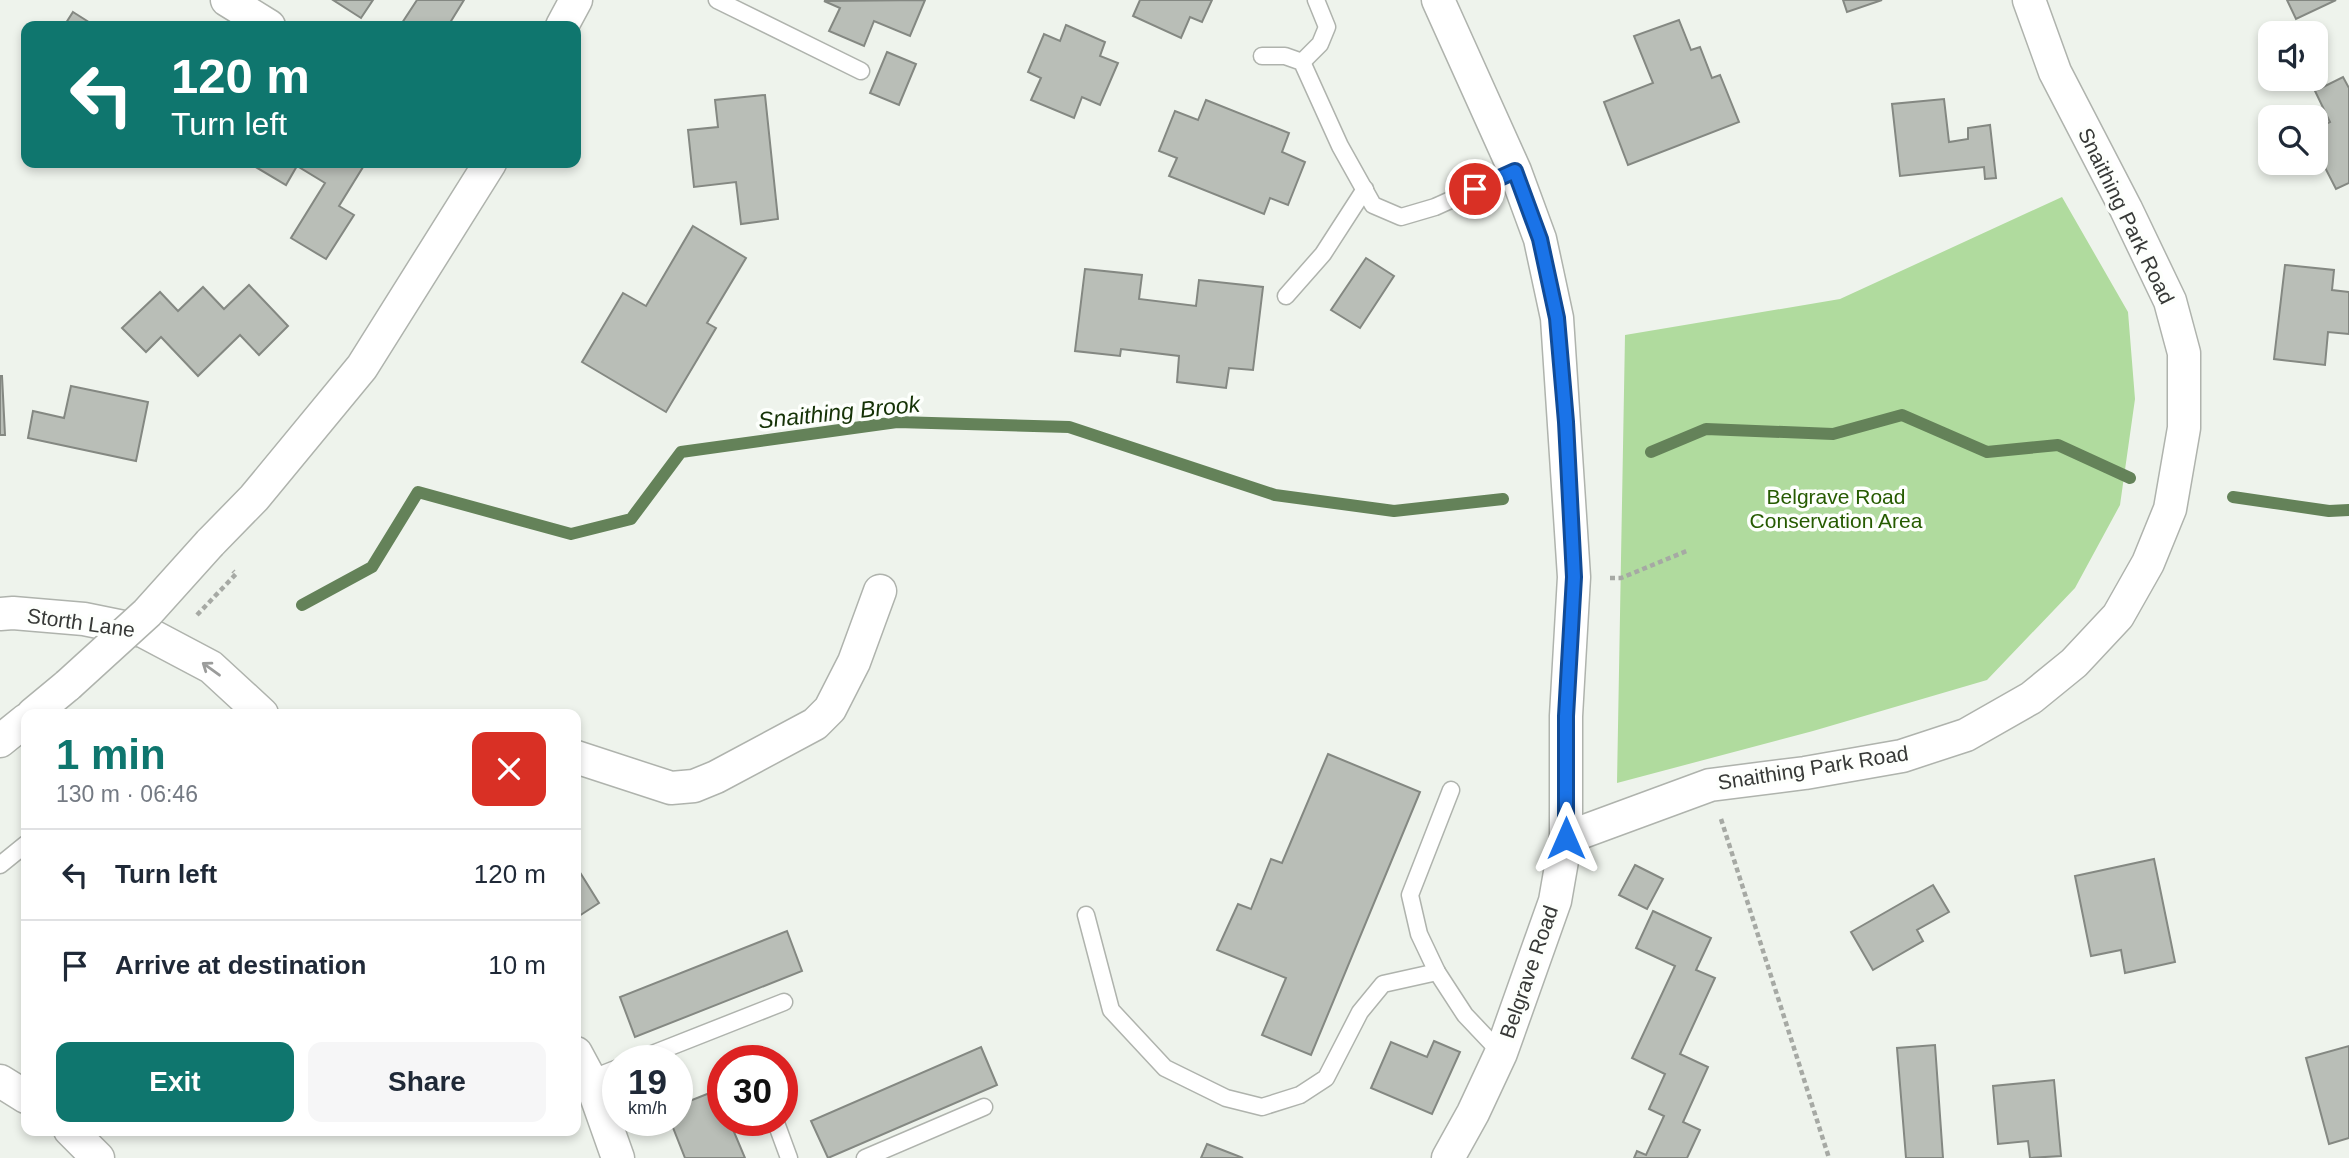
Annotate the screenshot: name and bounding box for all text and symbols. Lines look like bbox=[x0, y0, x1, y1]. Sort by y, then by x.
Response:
map controls bbox=[2258, 21, 2328, 175]
button: sound bbox=[2258, 21, 2328, 91]
icon: left bbox=[56, 49, 147, 140]
text: 120 m bbox=[171, 49, 310, 103]
button: search bbox=[2258, 105, 2328, 175]
text: Turn left bbox=[171, 106, 287, 142]
street label: Snaithing Park Road bbox=[2074, 124, 2179, 307]
pin bbox=[1445, 159, 1505, 219]
icon: arrive bbox=[1456, 170, 1494, 208]
water label: Snaithing Brook bbox=[757, 390, 923, 433]
park label: Belgrave Road Conservation Area bbox=[1750, 485, 1923, 532]
street label: Storth Lane bbox=[26, 604, 136, 641]
one-way arrow bbox=[202, 661, 221, 676]
text: 1 min bbox=[56, 731, 166, 778]
button: close bbox=[472, 732, 546, 806]
street label: Snaithing Park Road bbox=[1716, 741, 1910, 794]
text: 130 m · 06:46 bbox=[56, 781, 198, 807]
position arrow bbox=[1529, 801, 1603, 875]
icon: left bbox=[56, 856, 94, 894]
text: Turn left bbox=[115, 859, 217, 889]
text: 120 m bbox=[474, 859, 546, 889]
street label: Belgrave Road bbox=[1495, 902, 1562, 1041]
icon: arrive bbox=[56, 947, 94, 985]
text: Arrive at destination bbox=[115, 950, 366, 980]
text: 10 m bbox=[488, 950, 546, 980]
button: Exit bbox=[56, 1042, 294, 1122]
button: Share bbox=[308, 1042, 546, 1122]
speed limit sign: 30 bbox=[707, 1045, 798, 1136]
text: 19 bbox=[628, 1062, 667, 1101]
text: km/h bbox=[628, 1098, 667, 1118]

